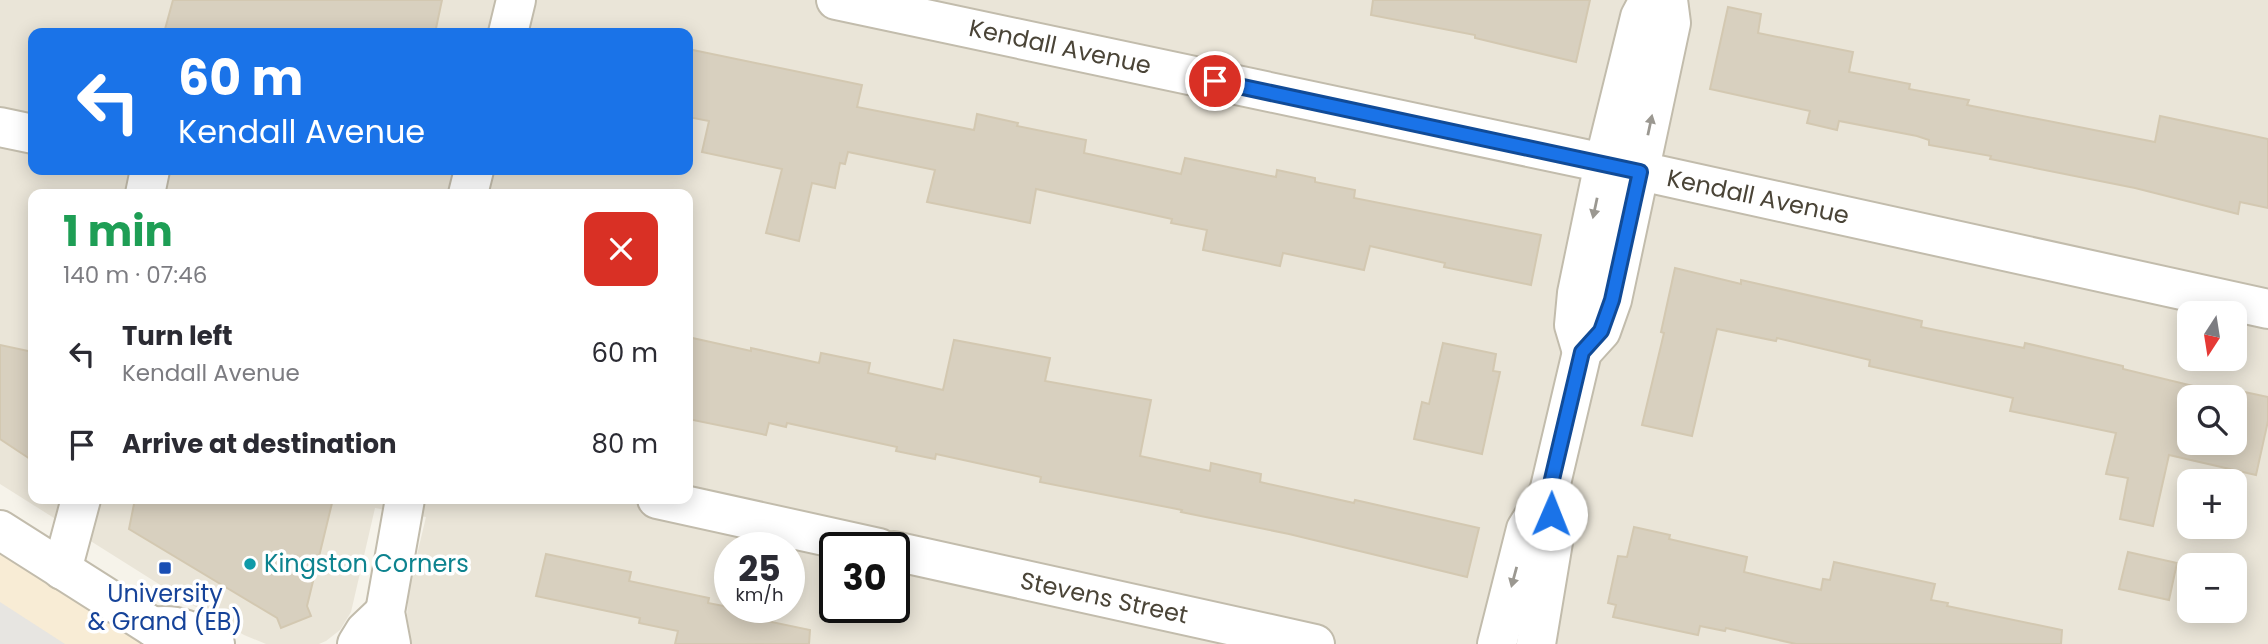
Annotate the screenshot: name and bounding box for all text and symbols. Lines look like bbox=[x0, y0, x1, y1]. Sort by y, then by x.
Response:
street label: Kendall Avenue bbox=[966, 11, 1154, 82]
text: 60 m bbox=[178, 44, 303, 112]
pin bbox=[1185, 51, 1245, 111]
icon: left bbox=[63, 56, 154, 147]
icon: arrive bbox=[1196, 62, 1234, 100]
text: Kendall Avenue bbox=[178, 109, 425, 154]
one-way arrow bbox=[1645, 114, 1656, 136]
street label: Kendall Avenue bbox=[1664, 161, 1852, 232]
one-way arrow bbox=[1589, 197, 1600, 219]
text: 1 min bbox=[63, 202, 173, 261]
button: close bbox=[584, 212, 658, 286]
text: 140 m · 07:46 bbox=[63, 259, 207, 291]
north arrow bbox=[2177, 301, 2247, 371]
map controls bbox=[2177, 301, 2247, 623]
text: Turn left bbox=[122, 318, 233, 354]
icon: left bbox=[63, 335, 101, 373]
text: 60 m bbox=[591, 335, 658, 371]
text: Kendall Avenue bbox=[122, 357, 300, 389]
button: search bbox=[2177, 385, 2247, 455]
icon: arrive bbox=[63, 426, 101, 464]
text: Arrive at destination bbox=[122, 426, 397, 462]
text: 80 m bbox=[592, 426, 658, 462]
button: + bbox=[2177, 469, 2247, 539]
position arrow bbox=[1514, 477, 1588, 551]
speed limit sign: 30 bbox=[819, 532, 910, 623]
text: 25 bbox=[738, 544, 781, 593]
place label: Kingston Corners bbox=[264, 547, 469, 580]
button: − bbox=[2177, 553, 2247, 623]
marker: Kingston Corners bbox=[242, 556, 258, 572]
marker: University & Grand (EB) bbox=[157, 560, 173, 576]
street label: Stevens Street bbox=[1017, 564, 1191, 631]
one-way arrow bbox=[1508, 566, 1519, 588]
place label: University & Grand (EB) bbox=[88, 577, 242, 638]
text: km/h bbox=[736, 582, 783, 607]

